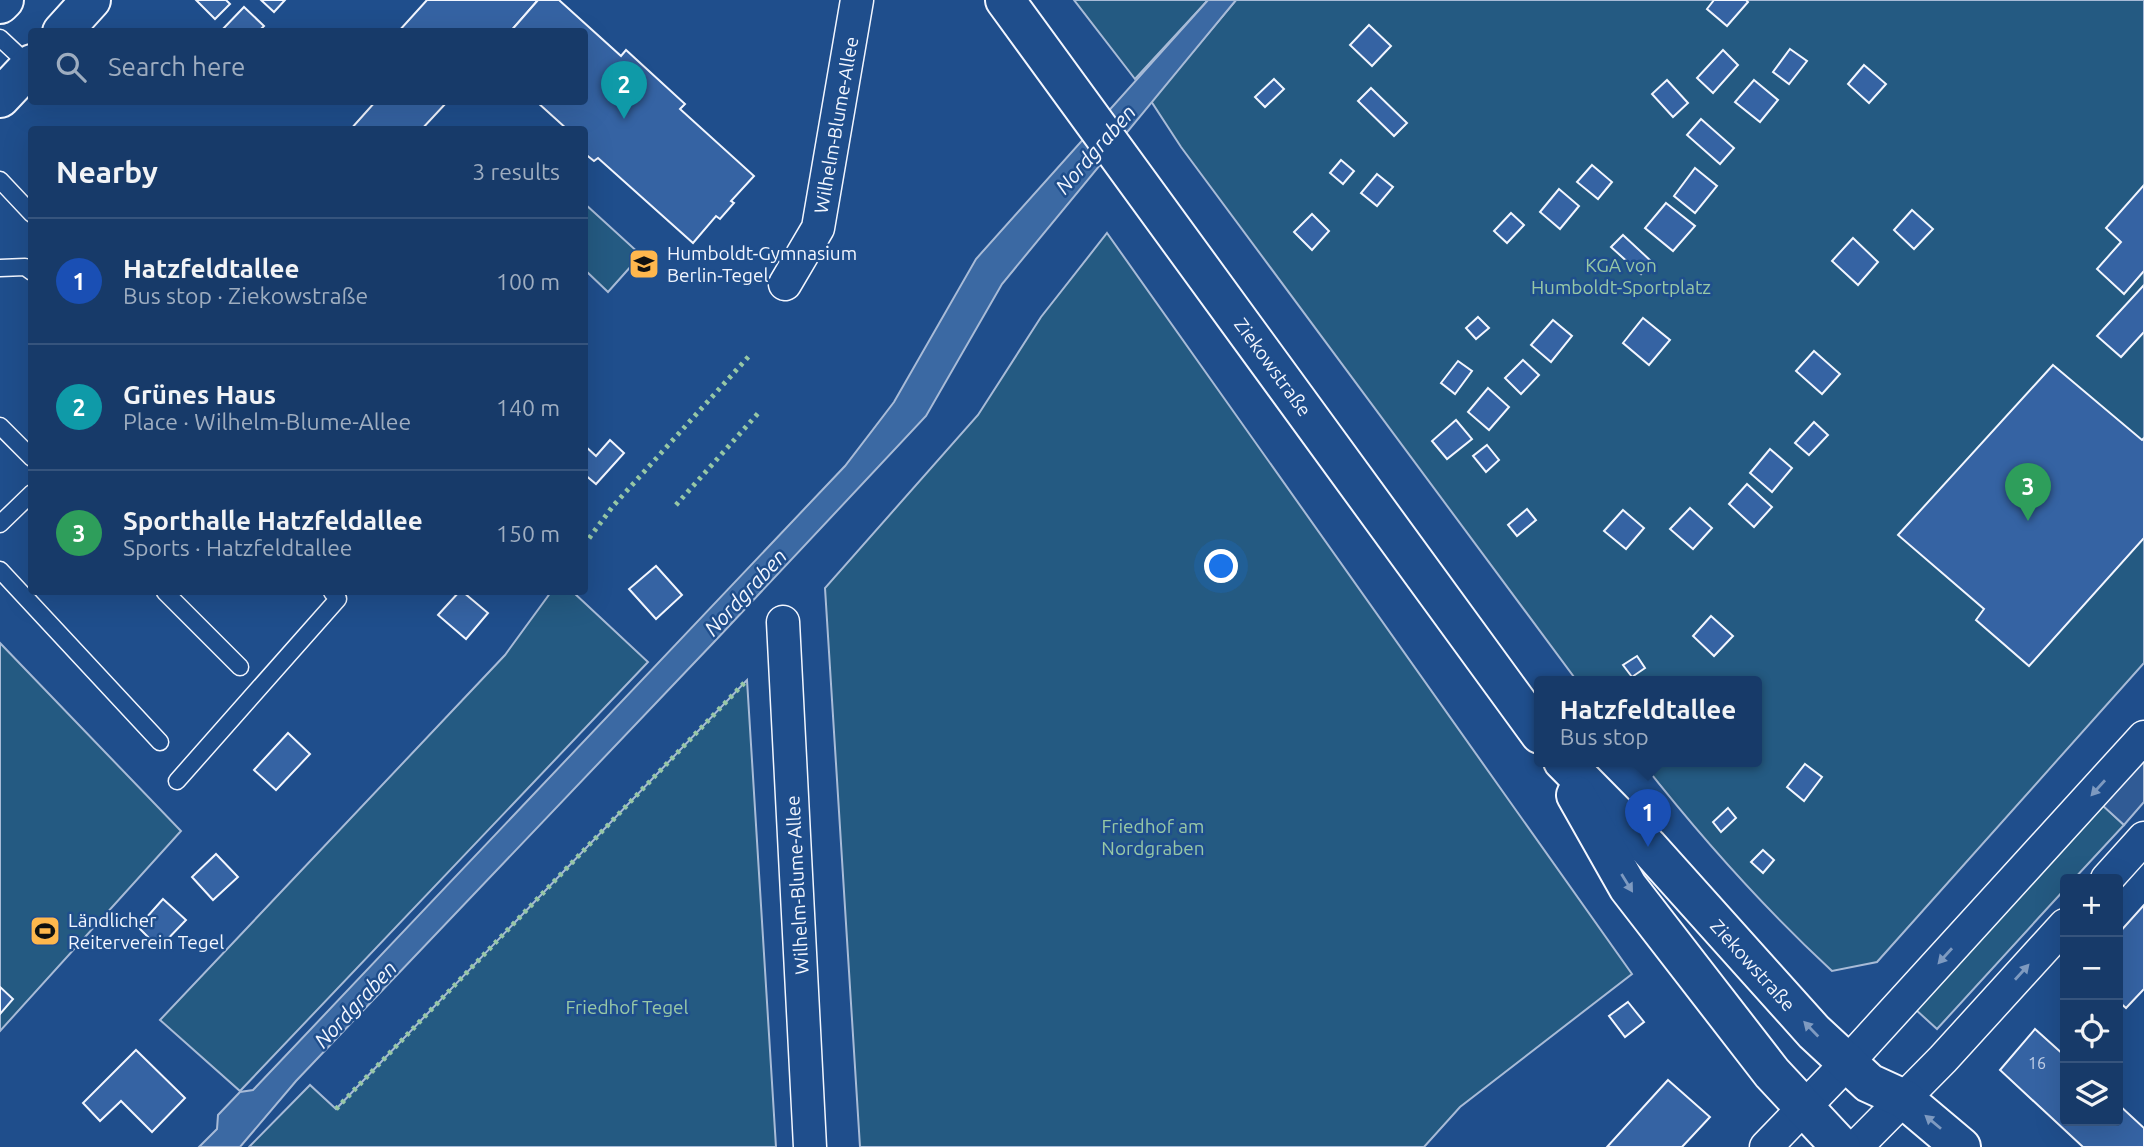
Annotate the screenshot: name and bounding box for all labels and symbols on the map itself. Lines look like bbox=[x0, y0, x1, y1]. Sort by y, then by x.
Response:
street label: Wilhelm-Blume-Allee bbox=[810, 35, 862, 215]
pin: 2 bbox=[601, 61, 647, 119]
water label: Nordgraben bbox=[1050, 100, 1140, 198]
place label: Humboldt-Gymnasium Berlin-Tegel bbox=[667, 242, 857, 286]
school or university icon: Humboldt-Gymnasium Berlin-Tegel bbox=[627, 247, 661, 281]
park label: KGA von Humboldt-Sportplatz bbox=[1531, 254, 1711, 298]
street label: Ziekowstraße bbox=[1230, 314, 1316, 420]
pin: 3 bbox=[2005, 463, 2051, 521]
water label: Nordgraben bbox=[699, 544, 791, 640]
your location bbox=[1204, 549, 1238, 583]
one-way arrow bbox=[2090, 779, 2106, 797]
pin: 1 bbox=[1625, 789, 1671, 847]
street label: Wilhelm-Blume-Allee bbox=[781, 795, 813, 975]
park label: Friedhof am Nordgraben bbox=[1101, 815, 1205, 859]
one-way arrow bbox=[1620, 873, 1633, 893]
place label: Ländlicher Reiterverein Tegel bbox=[68, 909, 224, 953]
sports icon: Ländlicher Reiterverein Tegel bbox=[28, 914, 62, 948]
street label: Ziekowstraße bbox=[1706, 915, 1800, 1015]
one-way arrow bbox=[1937, 947, 1953, 965]
water label: Nordgraben bbox=[309, 956, 401, 1052]
one-way arrow bbox=[2014, 964, 2030, 981]
park label: Friedhof Tegel bbox=[565, 996, 689, 1018]
one-way arrow bbox=[1804, 1021, 1820, 1038]
house number: 16 bbox=[2028, 1054, 2046, 1072]
one-way arrow bbox=[1925, 1115, 1942, 1130]

